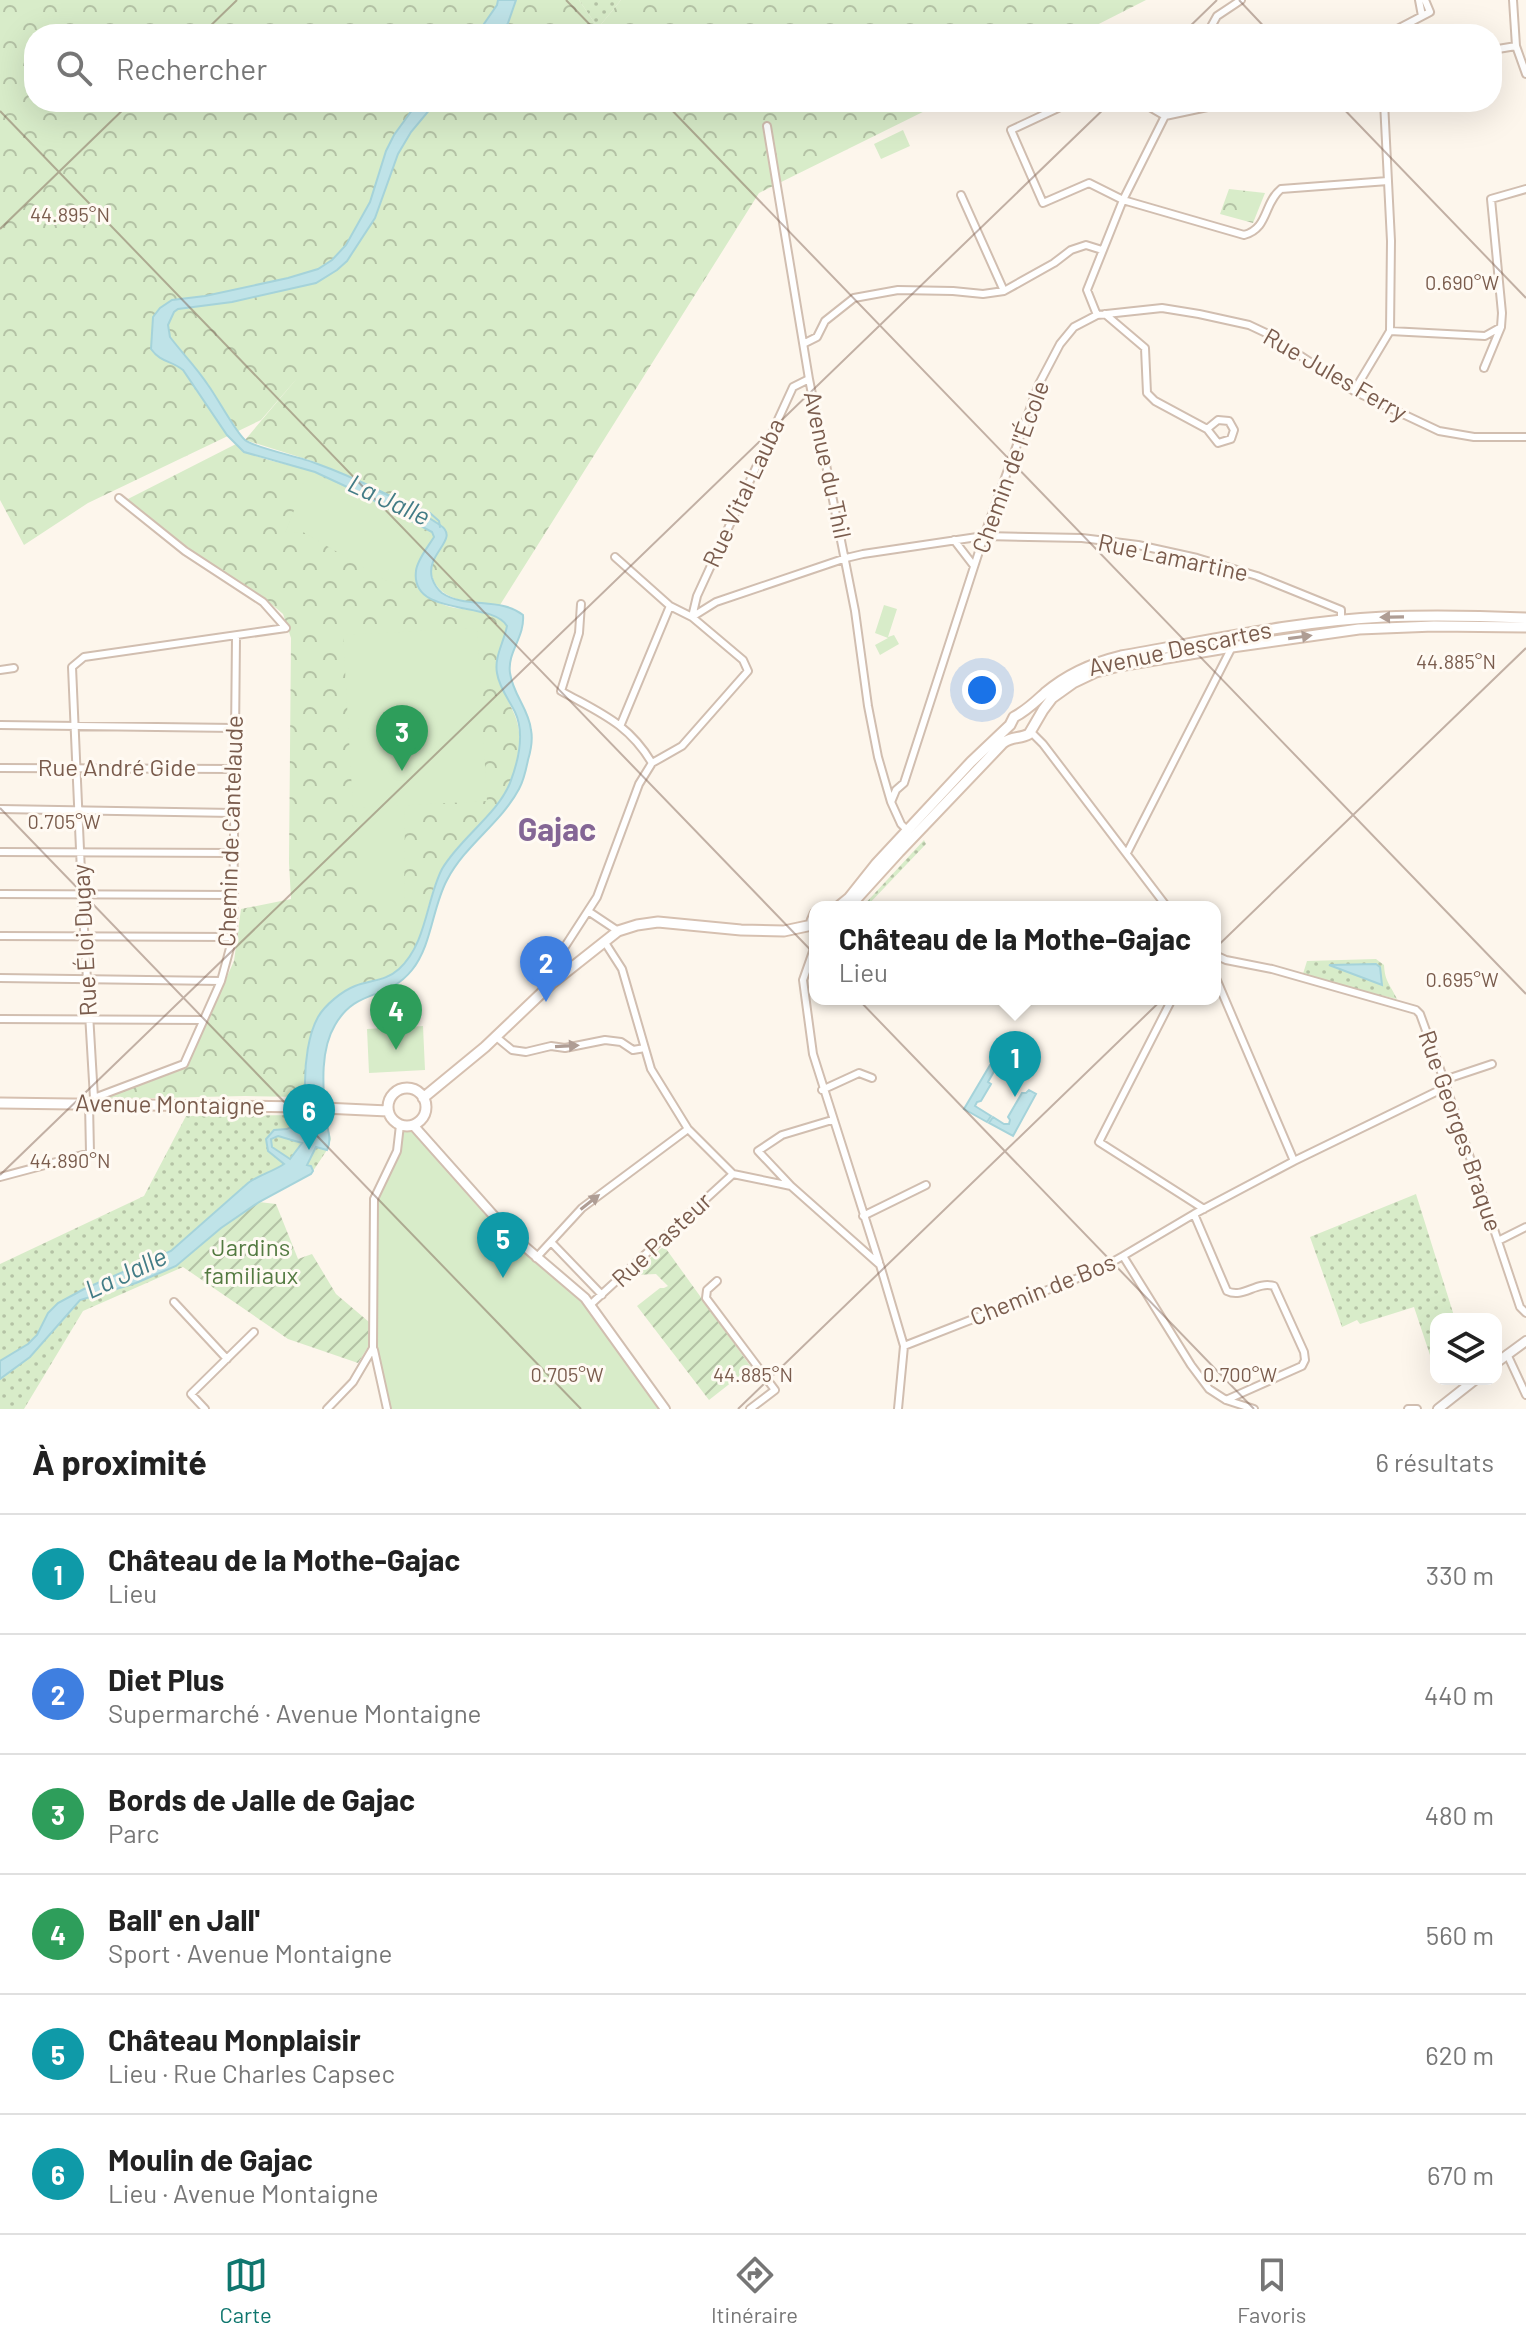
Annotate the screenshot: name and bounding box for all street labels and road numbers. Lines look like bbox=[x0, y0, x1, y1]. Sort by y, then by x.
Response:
street label: Rue Jules Ferry bbox=[1259, 321, 1413, 427]
street label: Chemin de l'École bbox=[965, 376, 1054, 557]
street label: Avenue du Thil bbox=[799, 388, 858, 541]
street label: Rue Vital Lauba bbox=[696, 413, 790, 571]
street label: Rue Lamartine bbox=[1096, 526, 1251, 587]
street label: Avenue Descartes bbox=[1086, 614, 1274, 681]
street label: Chemin de Cantelaude bbox=[211, 715, 248, 947]
street label: Rue André Gide bbox=[38, 752, 196, 781]
street label: Rue Éloi Dugay bbox=[65, 863, 102, 1017]
street label: Rue Georges Braque bbox=[1413, 1026, 1509, 1235]
street label: Avenue Montaigne bbox=[75, 1087, 265, 1120]
street label: Rue Pasteur bbox=[605, 1185, 717, 1292]
street label: Chemin de Bos bbox=[966, 1246, 1119, 1331]

